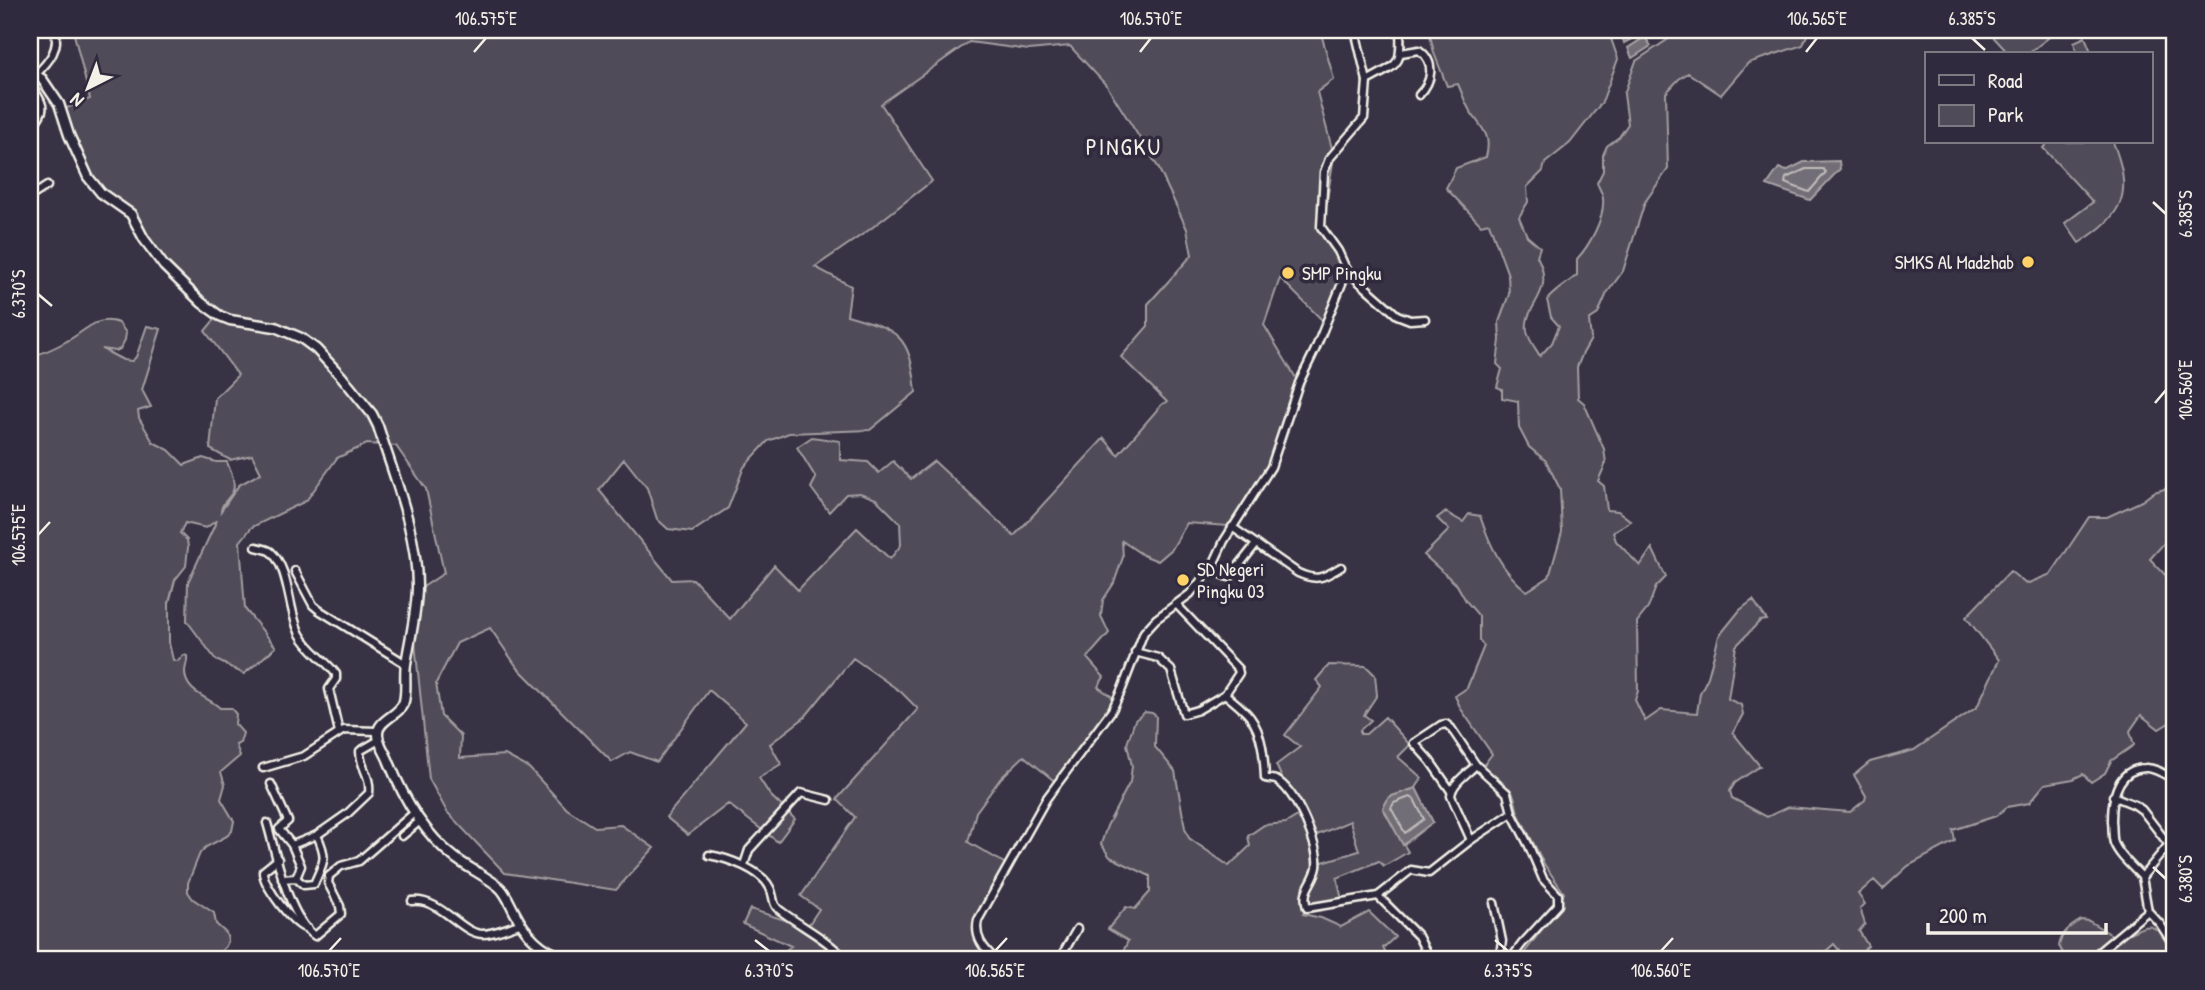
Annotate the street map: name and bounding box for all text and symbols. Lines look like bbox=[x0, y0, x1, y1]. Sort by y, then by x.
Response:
text: 106.575°E bbox=[455, 6, 517, 31]
text: 106.570°E bbox=[1120, 6, 1182, 31]
text: 106.565°E bbox=[1787, 6, 1847, 31]
text: 6.385°S bbox=[1949, 6, 1995, 31]
north arrow bbox=[52, 52, 122, 122]
legend bbox=[1925, 52, 2152, 144]
text: Road bbox=[1988, 66, 2022, 95]
text: N bbox=[64, 88, 89, 114]
text: Park bbox=[1988, 100, 2023, 129]
district label: PINGKU bbox=[1086, 131, 1162, 162]
text: 6.385°S bbox=[2173, 191, 2198, 237]
place label: SMKS Al Madzhab bbox=[1895, 249, 2014, 275]
marker: SMKS Al Madzhab bbox=[2020, 254, 2036, 270]
place label: SMP Pingku bbox=[1302, 260, 1382, 286]
marker: SMP Pingku bbox=[1280, 265, 1296, 281]
text: 6.370°S bbox=[6, 270, 31, 318]
text: 106.560°E bbox=[2173, 360, 2198, 420]
text: 106.575°E bbox=[6, 504, 31, 566]
place label: SD Negeri Pingku 03 bbox=[1197, 556, 1264, 604]
marker: SD Negeri Pingku 03 bbox=[1175, 572, 1191, 588]
text: 6.380°S bbox=[2173, 855, 2198, 903]
scale bar bbox=[1928, 892, 2107, 936]
text: 200 m bbox=[1939, 901, 1987, 930]
text: 106.570°E bbox=[298, 958, 360, 983]
text: 6.370°S bbox=[745, 958, 793, 983]
text: 106.565°E bbox=[965, 958, 1025, 983]
text: 6.375°S bbox=[1484, 958, 1532, 983]
text: 106.560°E bbox=[1631, 958, 1691, 983]

